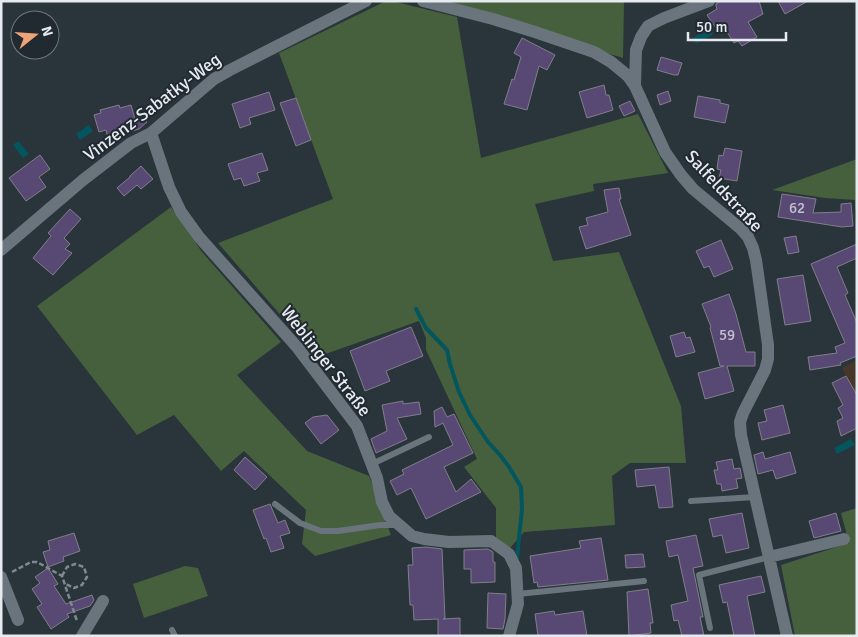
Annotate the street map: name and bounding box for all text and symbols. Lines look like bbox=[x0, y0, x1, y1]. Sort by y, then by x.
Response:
north arrow bbox=[10, 10, 60, 60]
scale bar bbox=[688, 10, 786, 42]
text: 50 m bbox=[696, 18, 727, 36]
text: N bbox=[37, 24, 57, 38]
street label: Vinzenz-Sabatky-Weg bbox=[79, 48, 225, 166]
street label: Salfeldstraße bbox=[681, 145, 767, 237]
house number: 62 bbox=[789, 199, 805, 217]
street label: Weblinger Straße bbox=[276, 301, 376, 421]
house number: 59 bbox=[719, 326, 735, 344]

